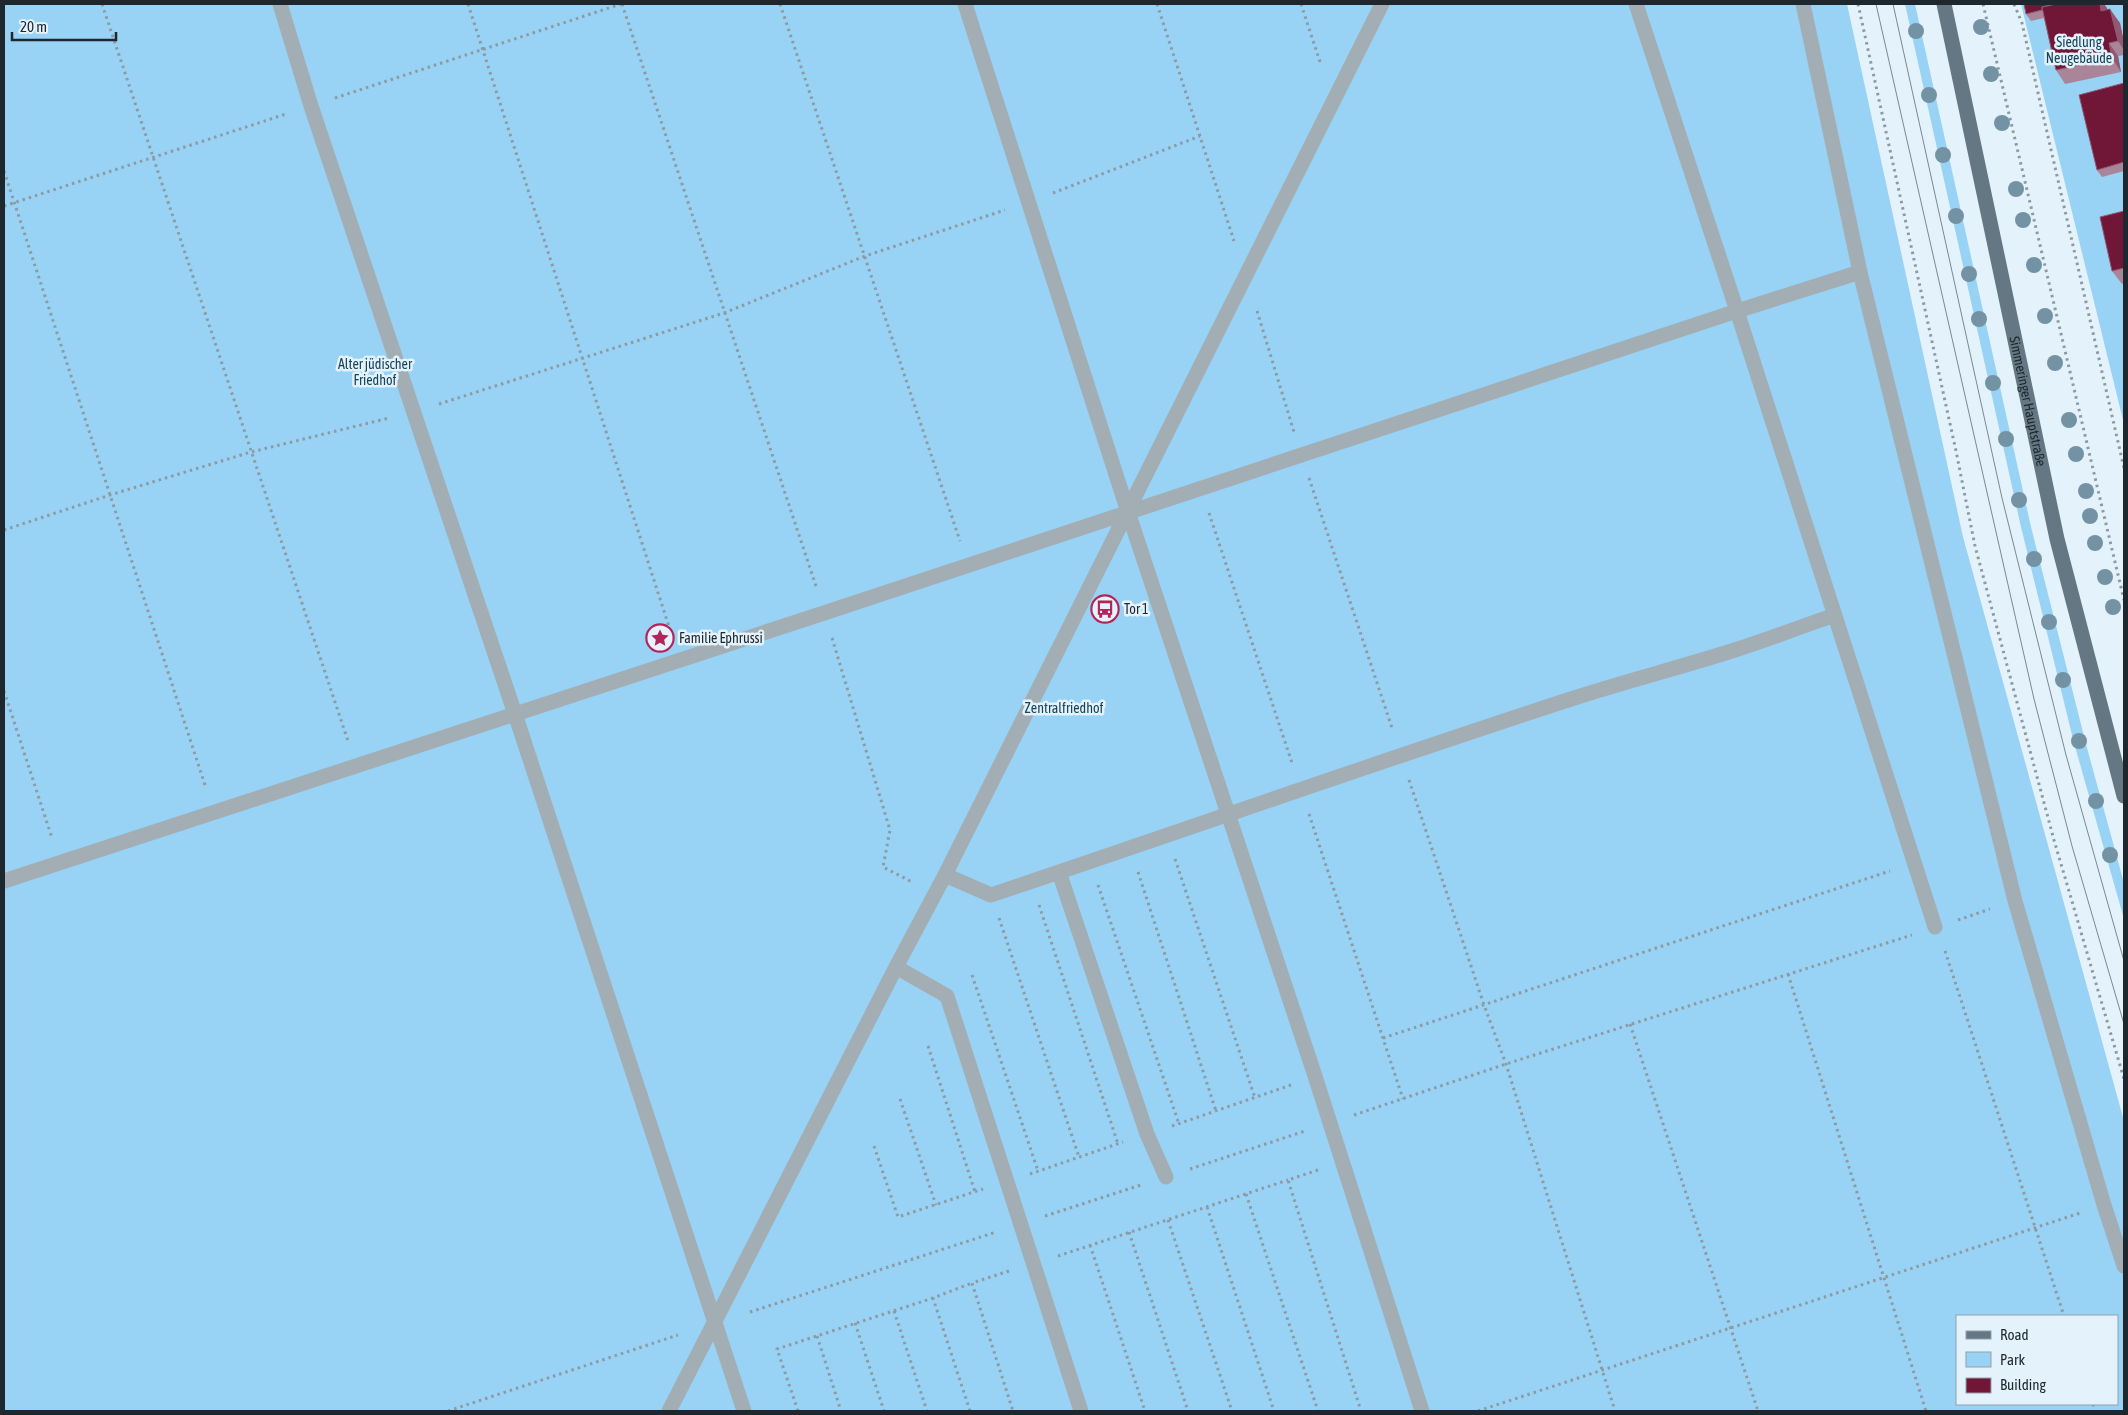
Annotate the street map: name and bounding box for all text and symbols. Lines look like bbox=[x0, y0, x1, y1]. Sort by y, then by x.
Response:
scale bar bbox=[12, 10, 116, 42]
text: 20 m bbox=[20, 18, 47, 35]
park label: Siedlung Neugebäude bbox=[2046, 34, 2112, 66]
street label: Simmeringer Hauptstraße bbox=[2006, 335, 2049, 468]
park label: Alter jüdischer Friedhof bbox=[338, 356, 413, 388]
bus stop icon: Tor 1 bbox=[1090, 594, 1120, 624]
place label: Tor 1 bbox=[1124, 601, 1149, 617]
place icon: Familie Ephrussi bbox=[645, 623, 675, 653]
place label: Familie Ephrussi bbox=[679, 630, 763, 646]
park label: Zentralfriedhof bbox=[1025, 700, 1104, 716]
legend bbox=[1956, 1315, 2118, 1405]
text: Road bbox=[2000, 1326, 2029, 1343]
text: Park bbox=[2000, 1351, 2025, 1368]
text: Building bbox=[2000, 1376, 2046, 1393]

